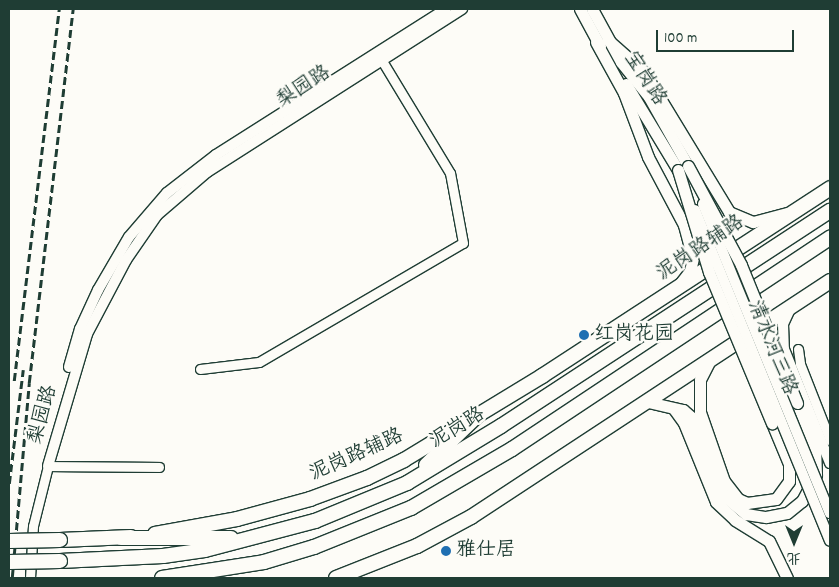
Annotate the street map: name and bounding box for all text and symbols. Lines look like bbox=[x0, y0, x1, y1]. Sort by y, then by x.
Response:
scale bar bbox=[659, 20, 796, 52]
text: 100 m bbox=[664, 28, 697, 50]
street label: 宝岗路 bbox=[618, 47, 670, 111]
street label: 梨园路 bbox=[272, 62, 336, 114]
street label: 泥岗路辅路 bbox=[653, 211, 749, 287]
street label: 清水河三路 bbox=[741, 297, 801, 399]
place label: 红岗花园 bbox=[594, 323, 674, 347]
marker: 红岗花园 bbox=[578, 329, 590, 341]
street label: 梨园路 bbox=[25, 383, 63, 447]
street label: 泥岗路 bbox=[426, 403, 490, 455]
street label: 泥岗路辅路 bbox=[306, 425, 408, 487]
north arrow bbox=[769, 517, 819, 567]
place label: 雅仕居 bbox=[456, 539, 516, 563]
marker: 雅仕居 bbox=[440, 545, 452, 557]
text: 北 bbox=[787, 547, 801, 567]

